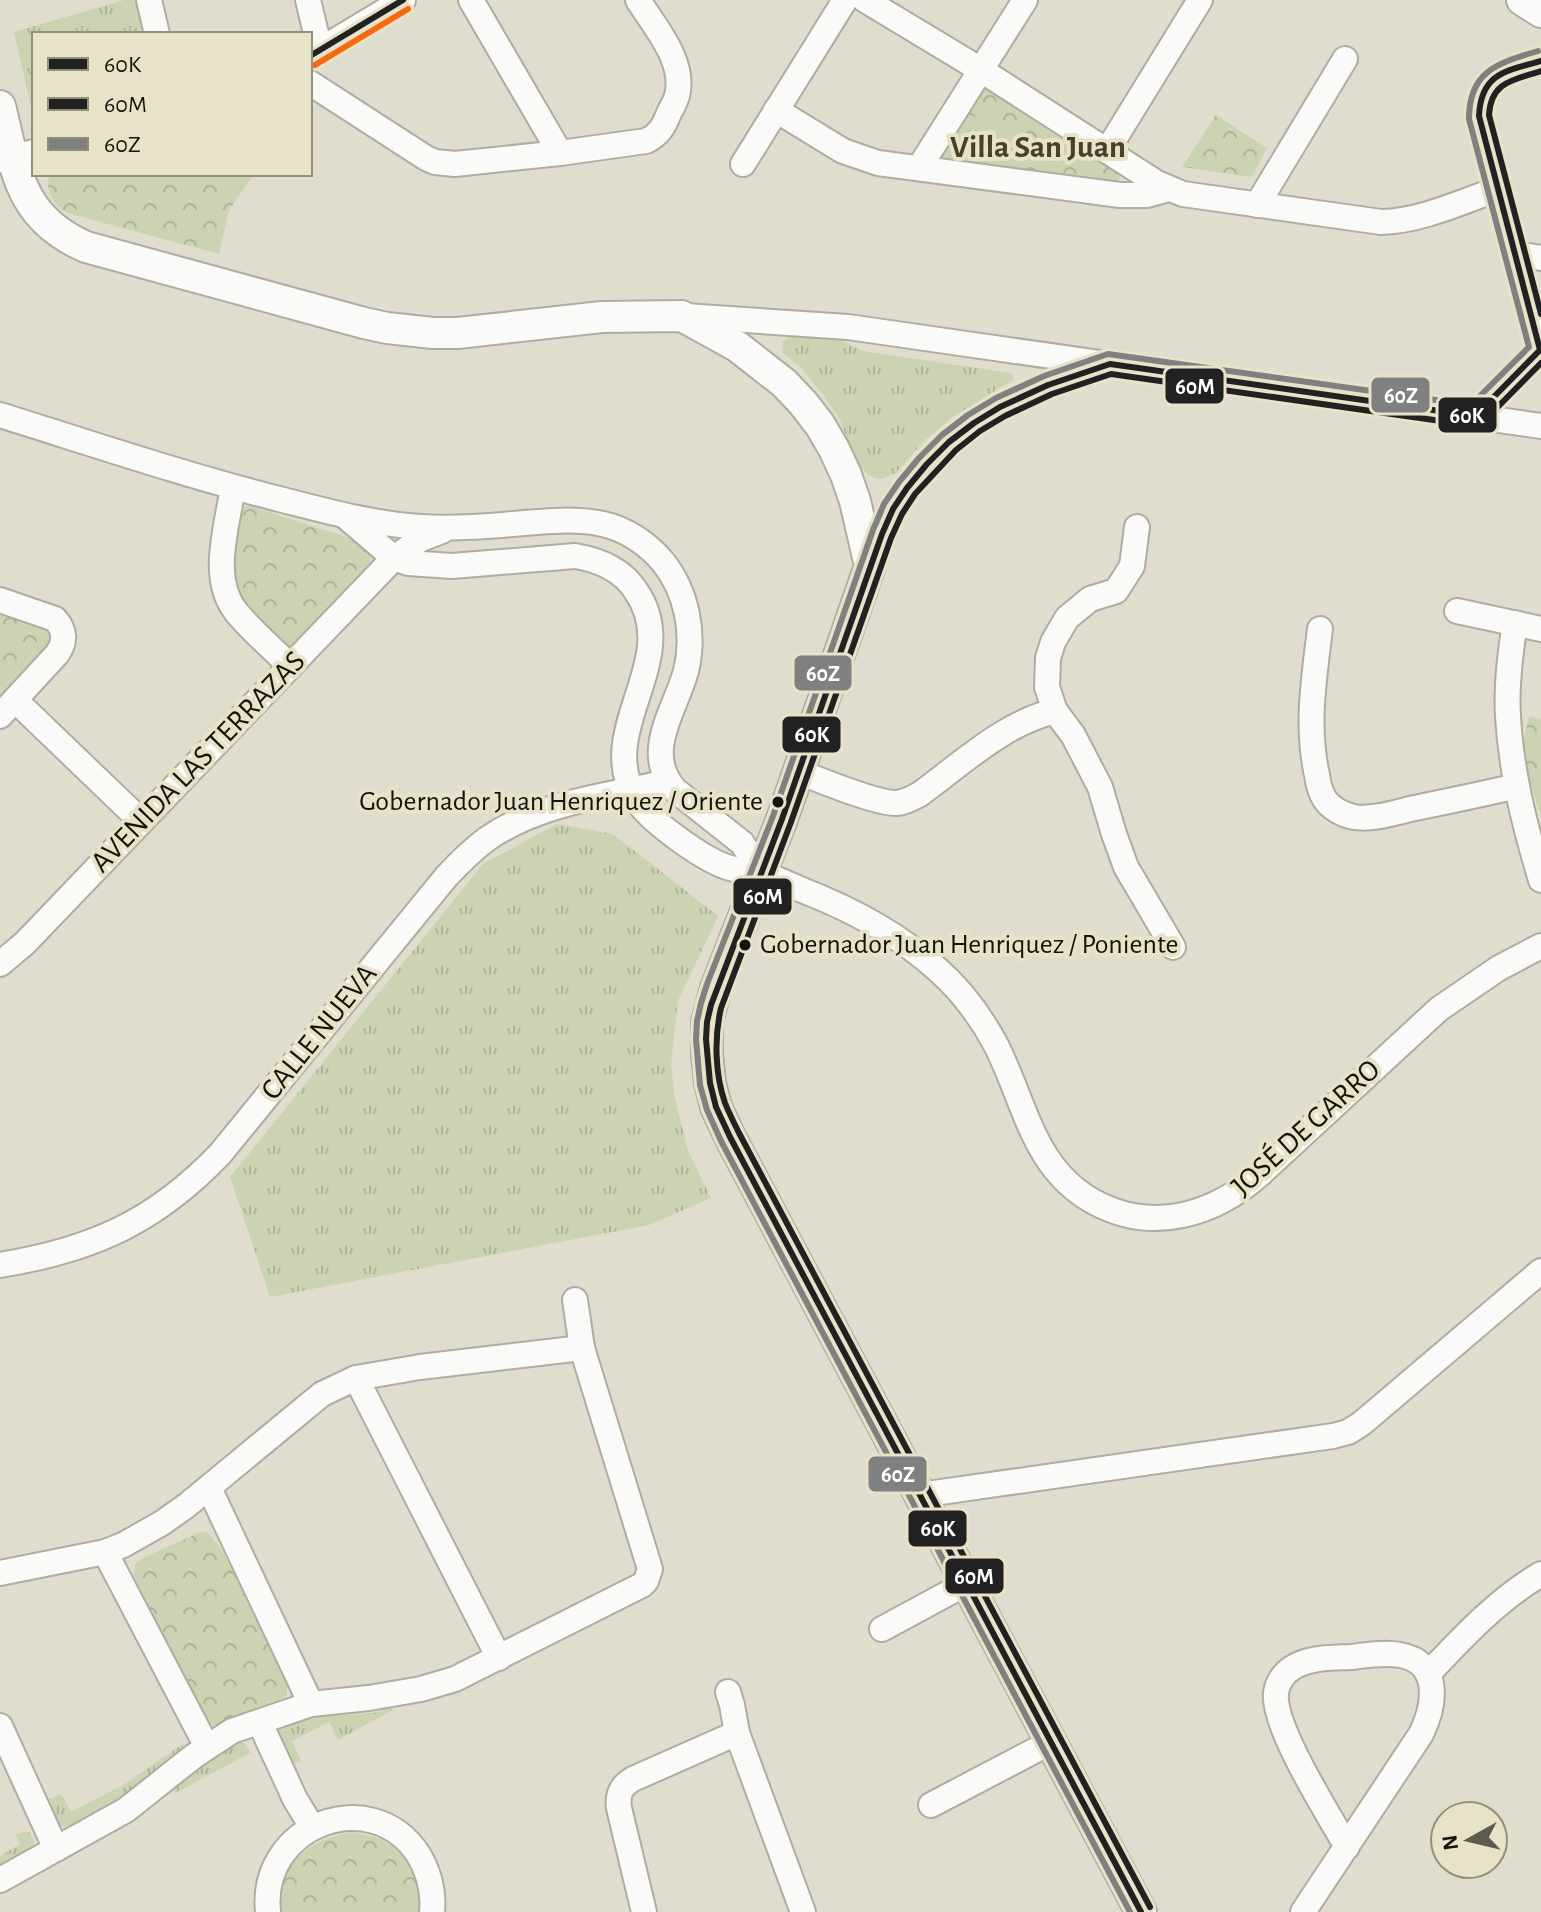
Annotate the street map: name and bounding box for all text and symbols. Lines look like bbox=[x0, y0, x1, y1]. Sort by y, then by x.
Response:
legend bbox=[32, 32, 312, 176]
text: 60K bbox=[104, 53, 142, 77]
text: 60M bbox=[104, 93, 147, 117]
district label: Villa San Juan bbox=[950, 131, 1126, 163]
text: 60Z bbox=[104, 133, 141, 157]
line badge: 60M bbox=[1164, 367, 1225, 405]
text: 60M bbox=[1175, 376, 1215, 398]
line badge: 60Z bbox=[1370, 376, 1431, 414]
text: 60Z bbox=[1384, 385, 1418, 407]
line badge: 60K bbox=[1437, 396, 1498, 434]
text: 60K bbox=[1450, 405, 1486, 427]
street label: AVENIDA LAS TERRAZAS bbox=[85, 646, 311, 878]
line badge: 60Z bbox=[793, 654, 853, 692]
text: 60Z bbox=[806, 663, 840, 685]
line badge: 60K bbox=[781, 715, 842, 754]
text: 60K bbox=[795, 724, 831, 746]
place label: Gobernador Juan Henriquez / Oriente bbox=[359, 788, 763, 816]
marker: Gobernador Juan Henriquez / Oriente bbox=[770, 794, 786, 810]
line badge: 60M bbox=[732, 877, 793, 916]
text: 60M bbox=[743, 886, 783, 908]
place label: Gobernador Juan Henriquez / Poniente bbox=[760, 931, 1178, 959]
marker: Gobernador Juan Henriquez / Poniente bbox=[737, 937, 753, 953]
street label: CALLE NUEVA bbox=[256, 959, 382, 1105]
street label: JOSÉ DE GARRO bbox=[1225, 1053, 1386, 1202]
line badge: 60Z bbox=[867, 1455, 928, 1493]
text: 60Z bbox=[881, 1464, 915, 1486]
line badge: 60K bbox=[907, 1509, 968, 1548]
text: 60K bbox=[921, 1518, 957, 1540]
line badge: 60M bbox=[944, 1557, 1005, 1595]
text: 60M bbox=[954, 1566, 994, 1588]
north arrow bbox=[1429, 1800, 1509, 1880]
text: N bbox=[1438, 1834, 1462, 1852]

